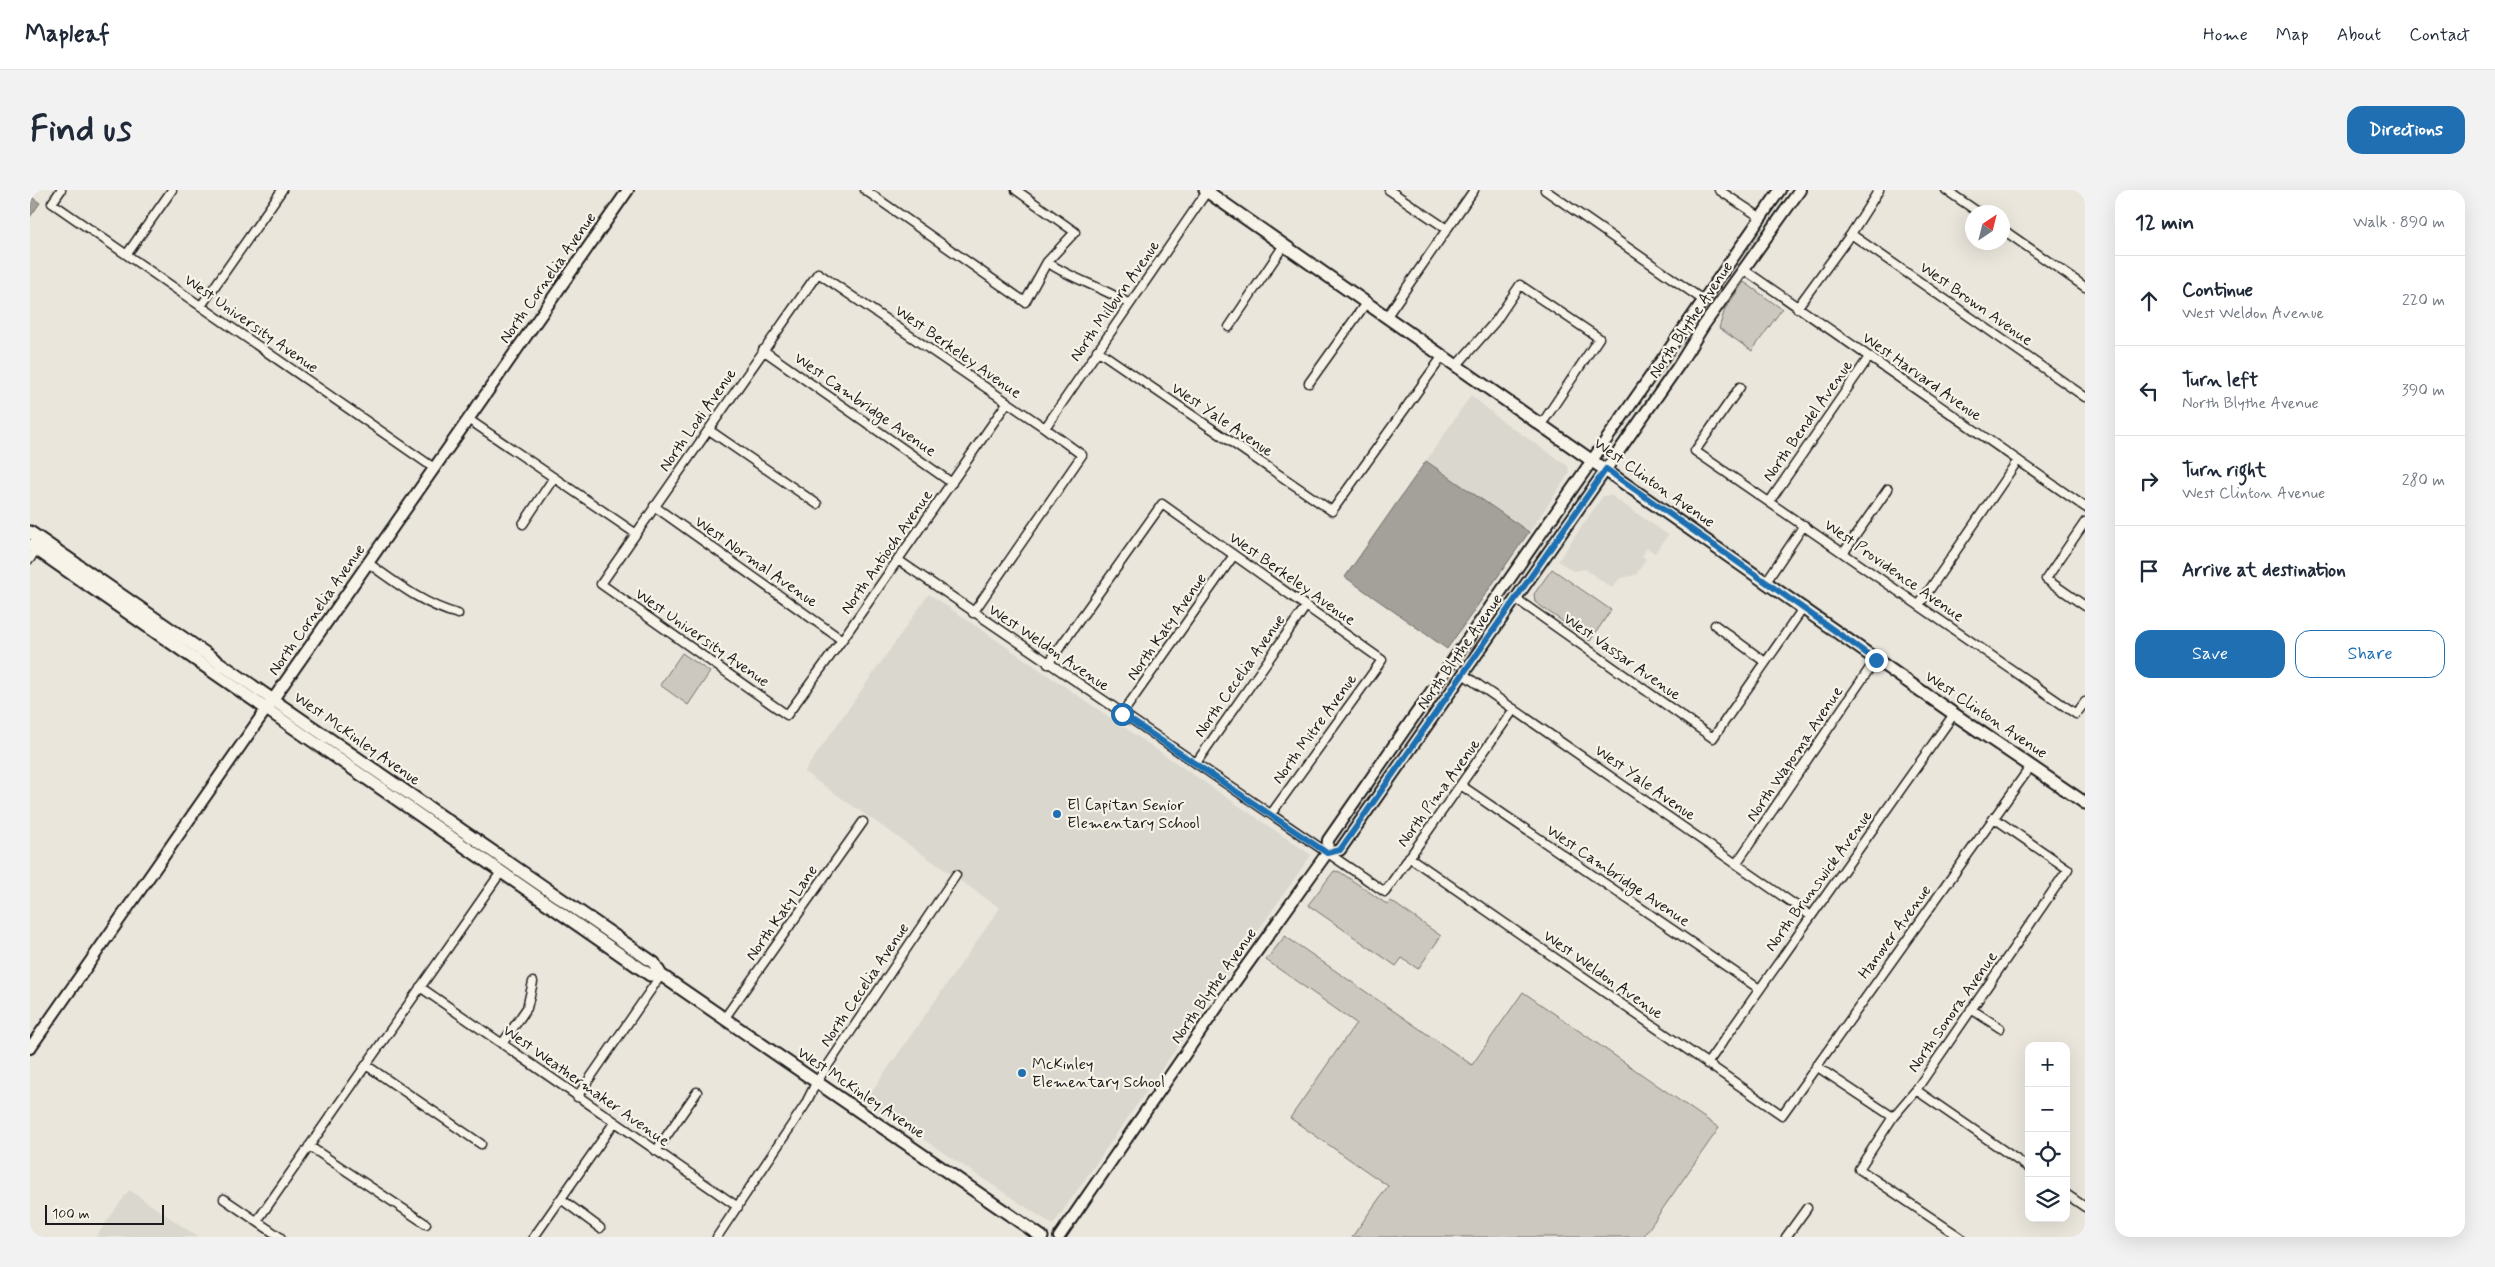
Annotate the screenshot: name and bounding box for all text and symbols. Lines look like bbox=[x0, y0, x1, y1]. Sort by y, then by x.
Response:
text: Mapleaf bbox=[25, 19, 110, 50]
text: Home bbox=[2203, 23, 2248, 47]
text: Map bbox=[2276, 23, 2309, 47]
text: About bbox=[2337, 23, 2381, 47]
text: Contact bbox=[2409, 23, 2470, 47]
button: Directions bbox=[2347, 106, 2465, 154]
text: Find us bbox=[30, 107, 132, 153]
north arrow bbox=[1965, 205, 2010, 250]
street label: North Cornelia Avenue bbox=[495, 208, 601, 348]
text: 12 min bbox=[2135, 209, 2194, 237]
text: Walk · 890 m bbox=[2353, 212, 2445, 233]
street label: North Milburn Avenue bbox=[1065, 236, 1165, 366]
street label: North Blythe Avenue bbox=[1644, 257, 1738, 383]
street label: West Brown Avenue bbox=[1915, 257, 2037, 351]
street label: West University Avenue bbox=[180, 270, 322, 378]
text: Continue bbox=[2182, 278, 2253, 303]
icon: ahead bbox=[2135, 287, 2163, 315]
text: 220 m bbox=[2402, 290, 2445, 311]
street label: West Berkeley Avenue bbox=[891, 300, 1026, 404]
text: West Weldon Avenue bbox=[2182, 303, 2324, 324]
street label: West Harvard Avenue bbox=[1858, 328, 1987, 427]
street label: West Cambridge Avenue bbox=[789, 348, 940, 463]
street label: North Bendel Avenue bbox=[1758, 356, 1858, 486]
street label: North Lodi Avenue bbox=[654, 364, 742, 476]
text: Turn left bbox=[2182, 368, 2258, 393]
icon: left bbox=[2135, 377, 2163, 405]
street label: West Yale Avenue bbox=[1167, 378, 1278, 462]
text: 390 m bbox=[2402, 380, 2445, 401]
text: North Blythe Avenue bbox=[2182, 393, 2319, 414]
street label: West Clinton Avenue bbox=[1589, 433, 1719, 533]
text: Turn right bbox=[2182, 458, 2266, 483]
icon: right bbox=[2135, 467, 2163, 495]
text: 280 m bbox=[2402, 470, 2445, 491]
text: West Clinton Avenue bbox=[2182, 483, 2325, 504]
street label: North Antioch Avenue bbox=[836, 486, 938, 618]
street label: West Normal Avenue bbox=[690, 512, 822, 613]
street label: West Providence Avenue bbox=[1820, 515, 1968, 627]
street label: West Berkeley Avenue bbox=[1225, 527, 1360, 631]
street label: North Cornelia Avenue bbox=[264, 540, 370, 680]
icon: arrive bbox=[2135, 557, 2163, 585]
text: Arrive at destination bbox=[2182, 558, 2346, 583]
street label: North Katy Avenue bbox=[1122, 569, 1212, 685]
street label: West University Avenue bbox=[631, 584, 773, 692]
street label: North Blythe Avenue bbox=[1412, 590, 1508, 714]
street label: West Weldon Avenue bbox=[984, 600, 1114, 697]
street label: West Vassar Avenue bbox=[1559, 609, 1685, 706]
street label: North Cecelia Avenue bbox=[1190, 610, 1290, 742]
button: Save bbox=[2135, 630, 2285, 678]
button: Share bbox=[2295, 630, 2445, 678]
route end bbox=[1865, 649, 1888, 672]
street label: West Clinton Avenue bbox=[1921, 666, 2051, 764]
street label: North Mitre Avenue bbox=[1268, 669, 1362, 788]
street label: North Wapoma Avenue bbox=[1742, 682, 1848, 826]
street label: West McKinley Avenue bbox=[289, 687, 425, 791]
route start bbox=[1111, 703, 1134, 726]
street label: North Pima Avenue bbox=[1393, 734, 1486, 851]
street label: West Yale Avenue bbox=[1590, 740, 1700, 826]
place label: El Capitan Senior Elementary School bbox=[1067, 795, 1200, 834]
street label: North Brunswick Avenue bbox=[1761, 806, 1878, 956]
marker: El Capitan Senior Elementary School bbox=[1051, 808, 1063, 820]
street label: West Cambridge Avenue bbox=[1542, 820, 1694, 933]
street label: North Katy Lane bbox=[741, 861, 823, 965]
street label: Hanover Avenue bbox=[1854, 881, 1936, 983]
street label: North Cecelia Avenue bbox=[816, 919, 914, 1051]
street label: North Blythe Avenue bbox=[1166, 924, 1262, 1048]
street label: West Weldon Avenue bbox=[1539, 926, 1668, 1025]
street label: North Sonora Avenue bbox=[1903, 947, 2003, 1077]
street label: West Weathermaker Avenue bbox=[498, 1020, 674, 1152]
street label: West McKinley Avenue bbox=[793, 1042, 930, 1144]
map controls bbox=[2025, 1042, 2070, 1222]
button: + bbox=[2025, 1042, 2070, 1087]
place label: McKinley Elementary School bbox=[1032, 1054, 1165, 1093]
marker: McKinley Elementary School bbox=[1016, 1067, 1028, 1079]
button: − bbox=[2025, 1087, 2070, 1132]
button: locate bbox=[2025, 1132, 2070, 1177]
button: layers bbox=[2025, 1177, 2070, 1222]
scale bar bbox=[45, 1202, 164, 1225]
text: 100 m bbox=[52, 1205, 90, 1223]

